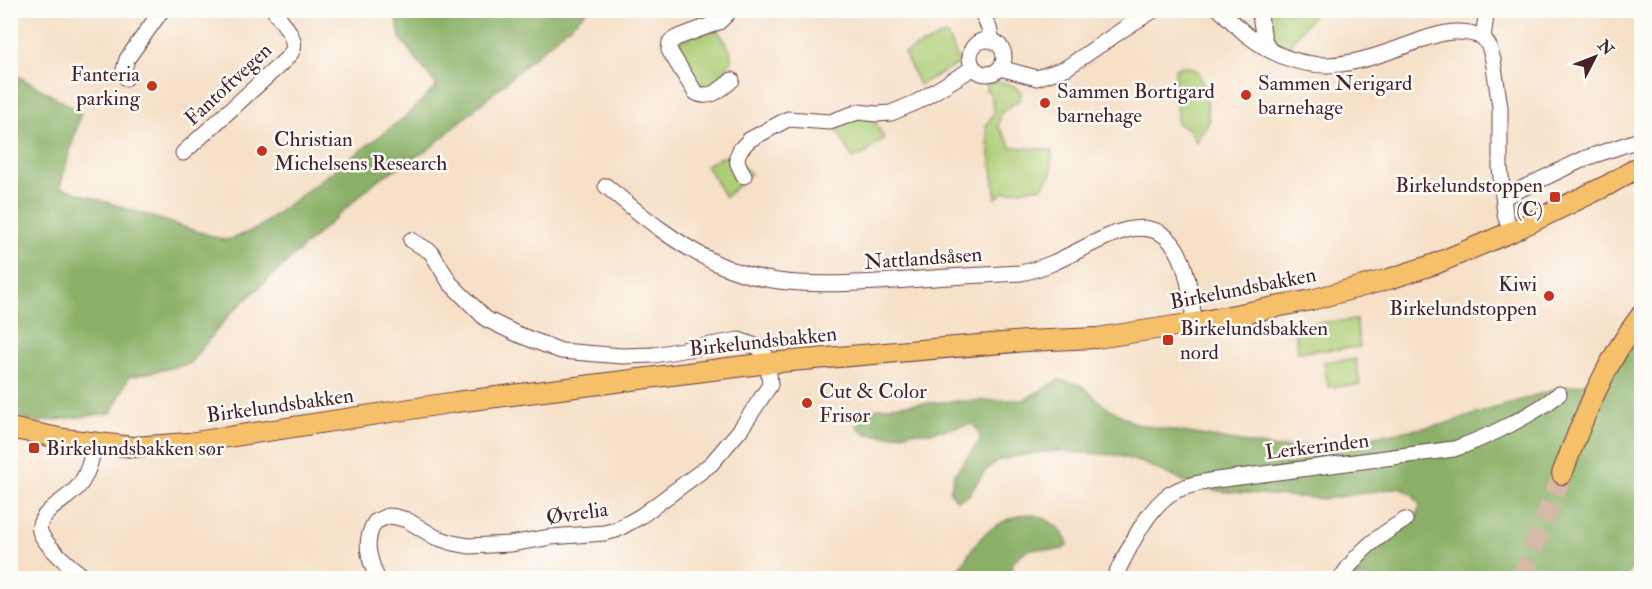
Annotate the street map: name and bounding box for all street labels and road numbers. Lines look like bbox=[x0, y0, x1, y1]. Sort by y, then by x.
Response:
street label: Fantoftvegen bbox=[179, 37, 278, 132]
street label: Nattlandsåsen bbox=[863, 241, 983, 276]
street label: Birkelundsbakken bbox=[1168, 261, 1319, 316]
street label: Birkelundsbakken bbox=[688, 320, 838, 363]
street label: Birkelundsbakken bbox=[205, 382, 355, 429]
street label: Lerkerinden bbox=[1264, 427, 1371, 466]
street label: Øvrelia bbox=[544, 496, 610, 531]

